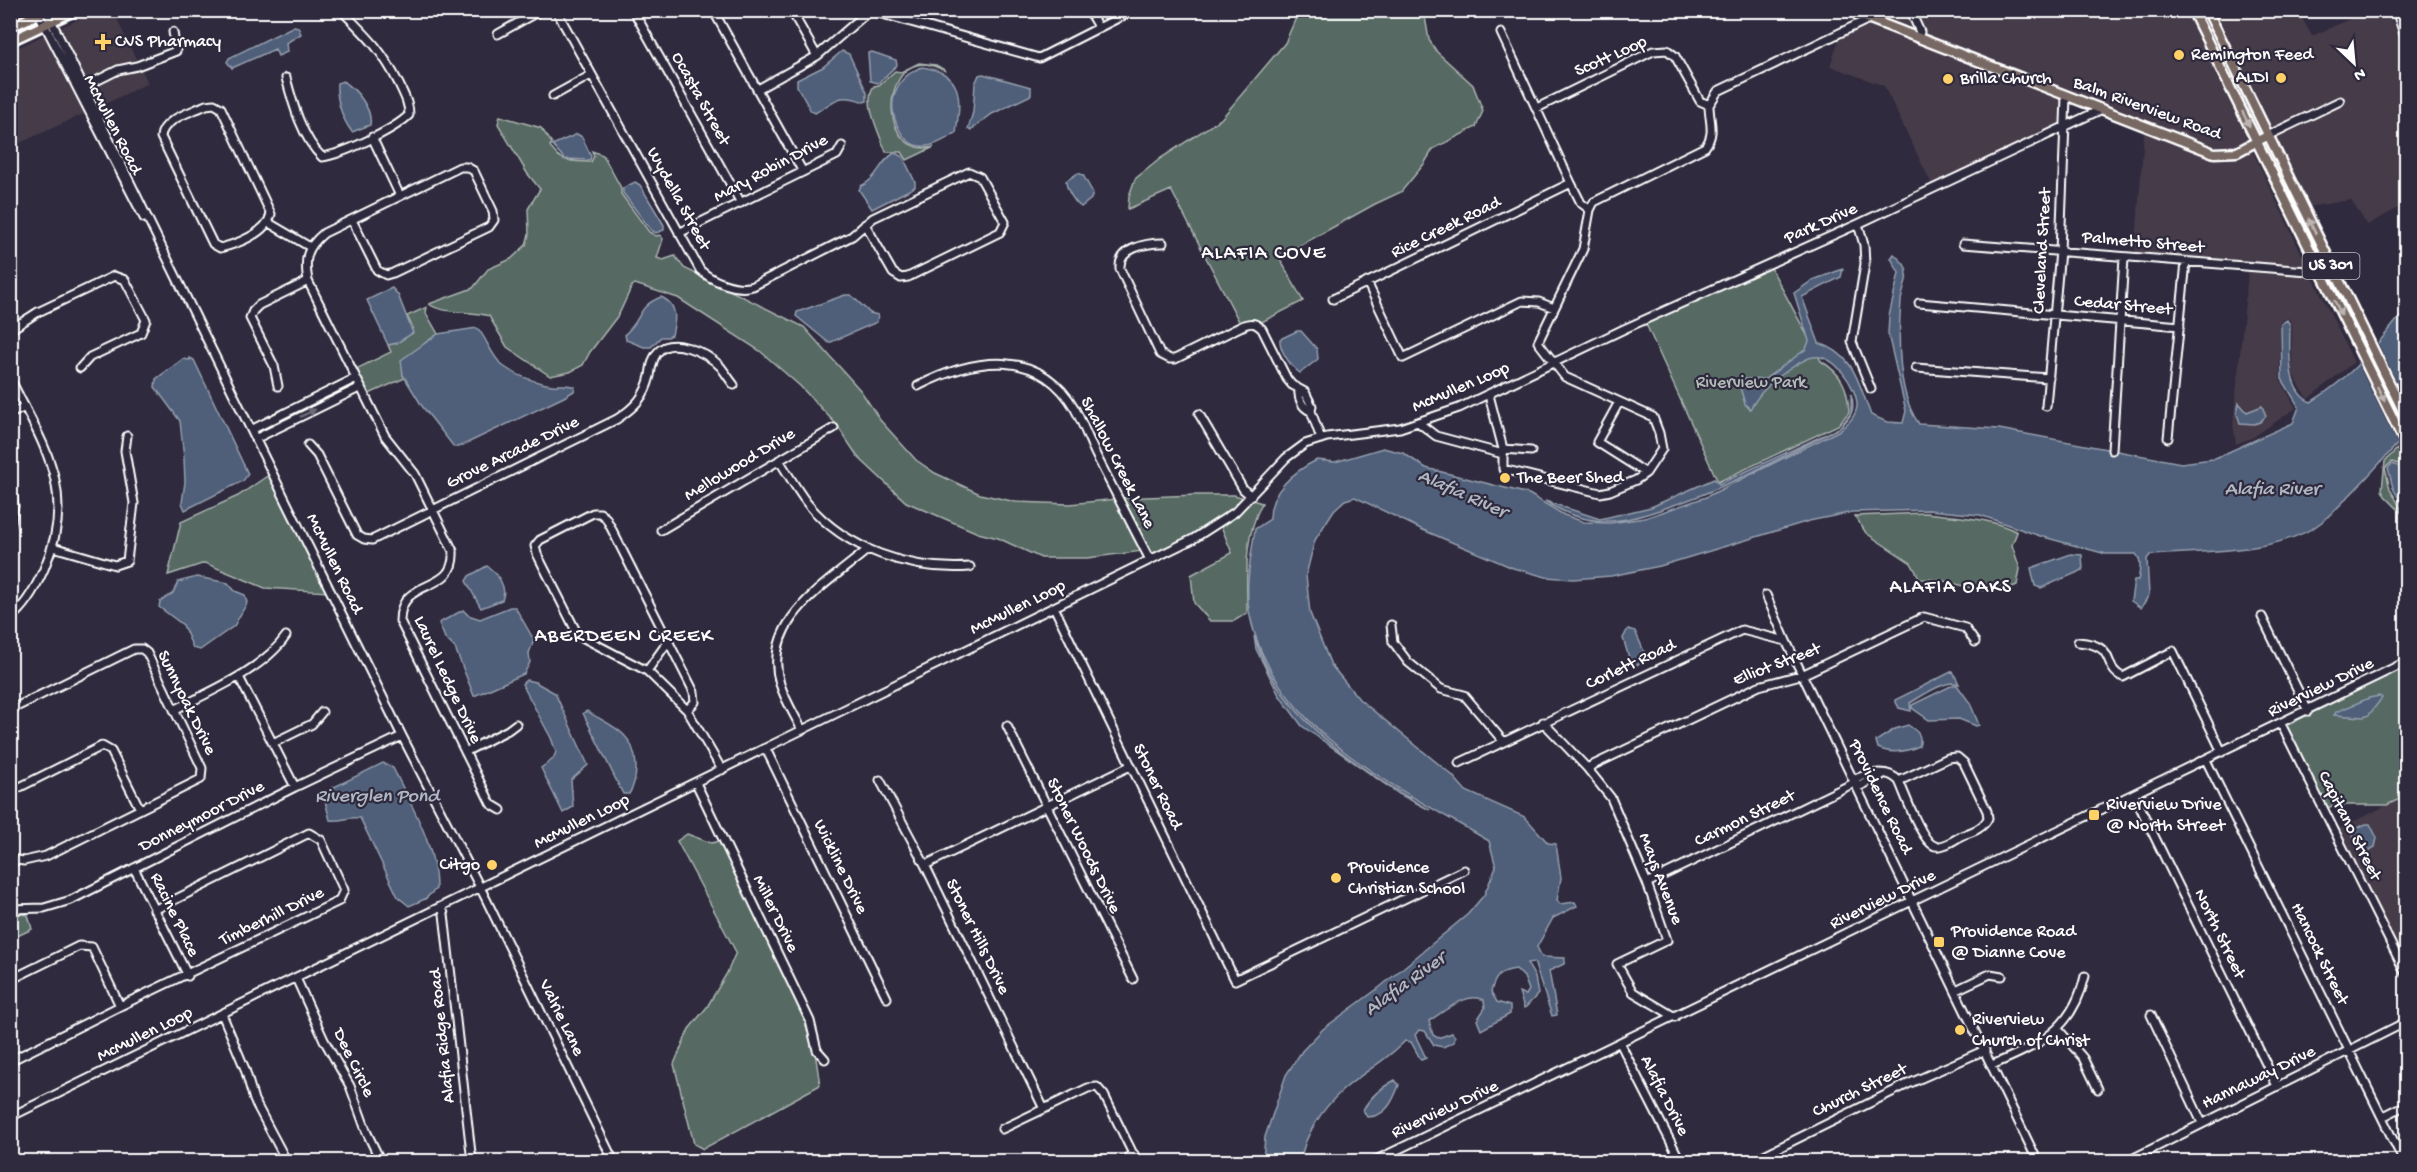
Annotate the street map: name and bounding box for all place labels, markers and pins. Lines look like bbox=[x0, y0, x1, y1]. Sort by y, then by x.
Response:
place label: CVS Pharmacy bbox=[115, 32, 221, 53]
marker: CVS Pharmacy bbox=[96, 35, 110, 49]
place label: Remington Feed bbox=[2191, 45, 2314, 66]
marker: Remington Feed bbox=[2172, 48, 2186, 62]
place label: ALDI bbox=[2236, 68, 2269, 89]
place label: Brilla Church bbox=[1959, 69, 2052, 90]
marker: ALDI bbox=[2274, 71, 2288, 85]
marker: Brilla Church bbox=[1941, 72, 1955, 86]
place label: The Beer Shed bbox=[1516, 468, 1625, 489]
marker: The Beer Shed bbox=[1498, 471, 1512, 485]
place label: Riverview Drive @ North Street bbox=[2106, 795, 2226, 837]
marker: Riverview Drive @ North Street bbox=[2087, 808, 2101, 822]
place label: Citgo bbox=[439, 855, 480, 876]
marker: Citgo bbox=[485, 858, 499, 872]
place label: Providence Christian School bbox=[1347, 858, 1465, 900]
marker: Providence Christian School bbox=[1329, 871, 1343, 885]
place label: Providence Road @ Dianne Cove bbox=[1950, 922, 2077, 964]
marker: Providence Road @ Dianne Cove bbox=[1932, 935, 1946, 949]
place label: Riverview Church of Christ bbox=[1972, 1010, 2091, 1052]
marker: Riverview Church of Christ bbox=[1953, 1023, 1967, 1037]

